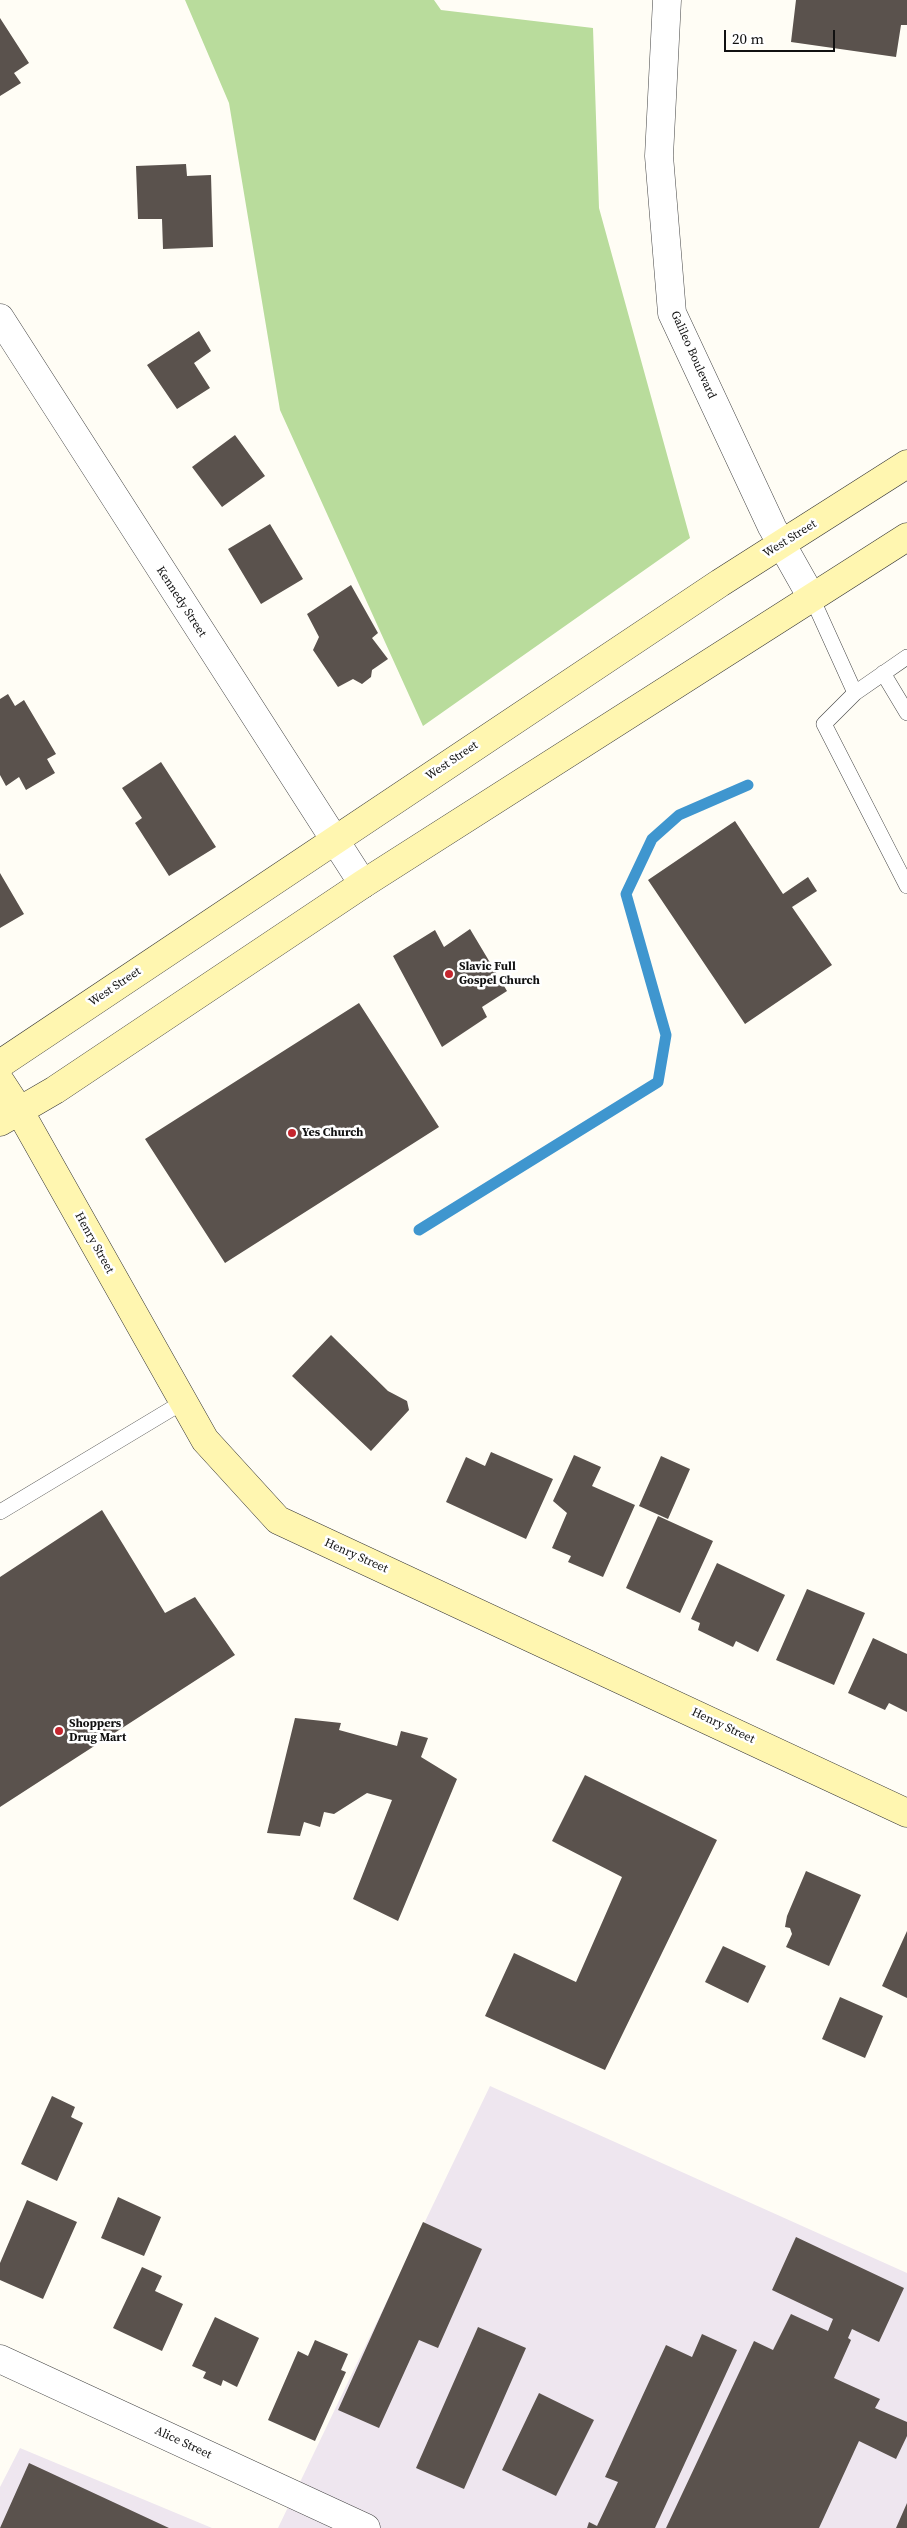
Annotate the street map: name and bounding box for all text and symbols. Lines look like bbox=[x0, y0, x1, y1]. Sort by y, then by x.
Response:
scale bar bbox=[727, 20, 838, 52]
text: 20 m bbox=[732, 28, 764, 49]
street label: Galileo Boulevard bbox=[667, 309, 719, 401]
street label: West Street bbox=[761, 517, 819, 561]
street label: Kennedy Street bbox=[153, 564, 209, 640]
street label: West Street bbox=[423, 738, 481, 784]
place label: Slavic Full Gospel Church bbox=[459, 960, 540, 988]
street label: West Street bbox=[86, 964, 144, 1010]
marker: Slavic Full Gospel Church bbox=[443, 968, 455, 980]
place label: Yes Church bbox=[302, 1126, 364, 1140]
marker: Yes Church bbox=[286, 1127, 298, 1139]
street label: Henry Street bbox=[71, 1210, 117, 1276]
street label: Henry Street bbox=[322, 1536, 390, 1576]
street label: Henry Street bbox=[689, 1705, 757, 1747]
place label: Shoppers Drug Mart bbox=[69, 1717, 126, 1745]
marker: Shoppers Drug Mart bbox=[53, 1725, 65, 1737]
street label: Alice Street bbox=[152, 2424, 214, 2462]

